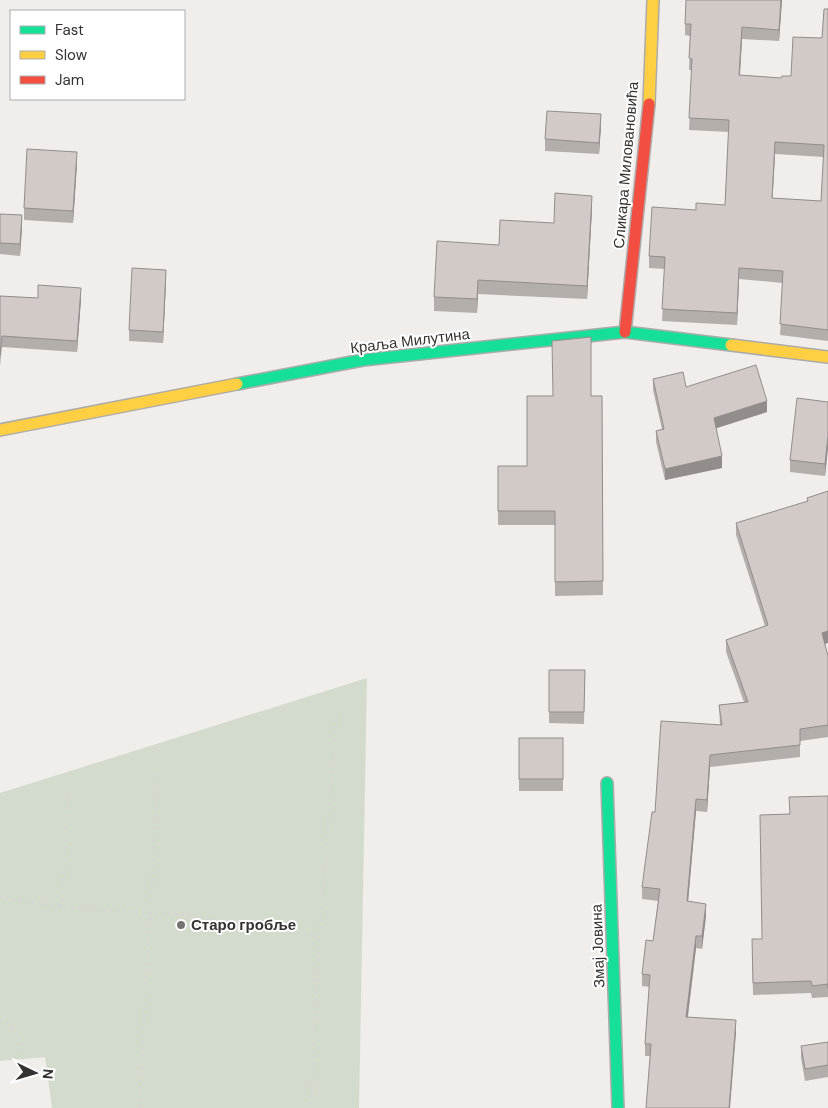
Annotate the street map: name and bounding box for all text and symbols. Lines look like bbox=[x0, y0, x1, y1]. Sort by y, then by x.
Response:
legend bbox=[10, 10, 185, 100]
text: Fast bbox=[55, 20, 84, 40]
text: Slow bbox=[55, 45, 88, 65]
text: Jam bbox=[55, 70, 84, 90]
street label: Сликара Миловановића bbox=[609, 80, 643, 249]
street label: Краља Милутина bbox=[349, 324, 472, 358]
street label: Змај Јовина bbox=[587, 903, 609, 988]
place label: Старо гробље bbox=[191, 915, 296, 935]
marker: Старо гробље bbox=[175, 919, 187, 931]
north arrow bbox=[10, 1048, 60, 1098]
text: N bbox=[39, 1068, 57, 1080]

